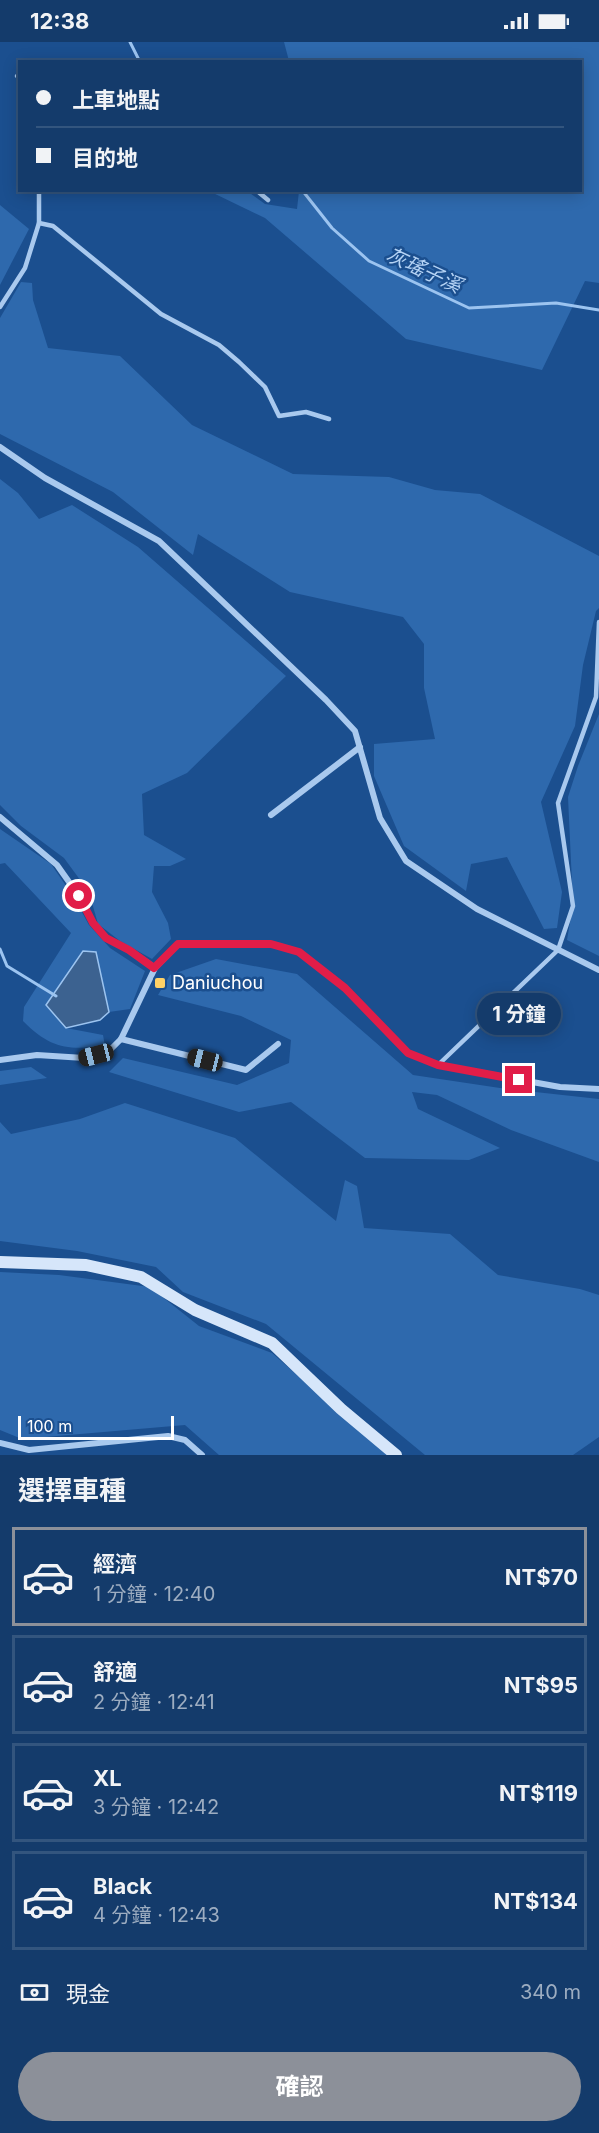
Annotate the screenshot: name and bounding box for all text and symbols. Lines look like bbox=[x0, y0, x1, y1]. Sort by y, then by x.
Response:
text: 12:38 bbox=[30, 8, 89, 34]
text: 上車地點 bbox=[72, 87, 160, 113]
text: 目的地 bbox=[72, 145, 138, 171]
water label: 灰瑤子溪 bbox=[383, 242, 468, 299]
route start bbox=[65, 882, 92, 909]
place label: Daniuchou bbox=[172, 972, 263, 993]
marker: Daniuchou bbox=[153, 976, 167, 990]
callout: 1 分鐘 bbox=[477, 993, 561, 1035]
text: 1 分鐘 bbox=[492, 1002, 546, 1026]
car bbox=[76, 1042, 116, 1068]
car bbox=[185, 1047, 225, 1073]
route end bbox=[505, 1066, 532, 1093]
scale bar bbox=[18, 1413, 174, 1440]
text: 100 m bbox=[27, 1416, 72, 1436]
text: 選擇車種 bbox=[18, 1474, 126, 1507]
icon: car bbox=[21, 1550, 75, 1604]
text: 經濟 bbox=[93, 1551, 137, 1577]
text: NT$70 bbox=[505, 1564, 578, 1590]
text: 1 分鐘 · 12:40 bbox=[93, 1582, 215, 1606]
icon: car bbox=[21, 1658, 75, 1712]
text: 舒適 bbox=[93, 1659, 137, 1685]
text: NT$95 bbox=[504, 1672, 578, 1698]
text: 2 分鐘 · 12:41 bbox=[93, 1690, 215, 1714]
text: XL bbox=[93, 1765, 122, 1791]
icon: car bbox=[21, 1766, 75, 1820]
text: NT$119 bbox=[499, 1780, 578, 1806]
text: 3 分鐘 · 12:42 bbox=[93, 1795, 219, 1819]
text: Black bbox=[93, 1873, 152, 1899]
icon: car bbox=[21, 1874, 75, 1928]
text: NT$134 bbox=[494, 1888, 578, 1914]
text: 4 分鐘 · 12:43 bbox=[93, 1903, 220, 1927]
icon: cash bbox=[18, 1976, 51, 2009]
text: 340 m bbox=[520, 1980, 581, 2004]
text: 現金 bbox=[66, 1981, 110, 2007]
button: 確認 bbox=[18, 2052, 581, 2121]

